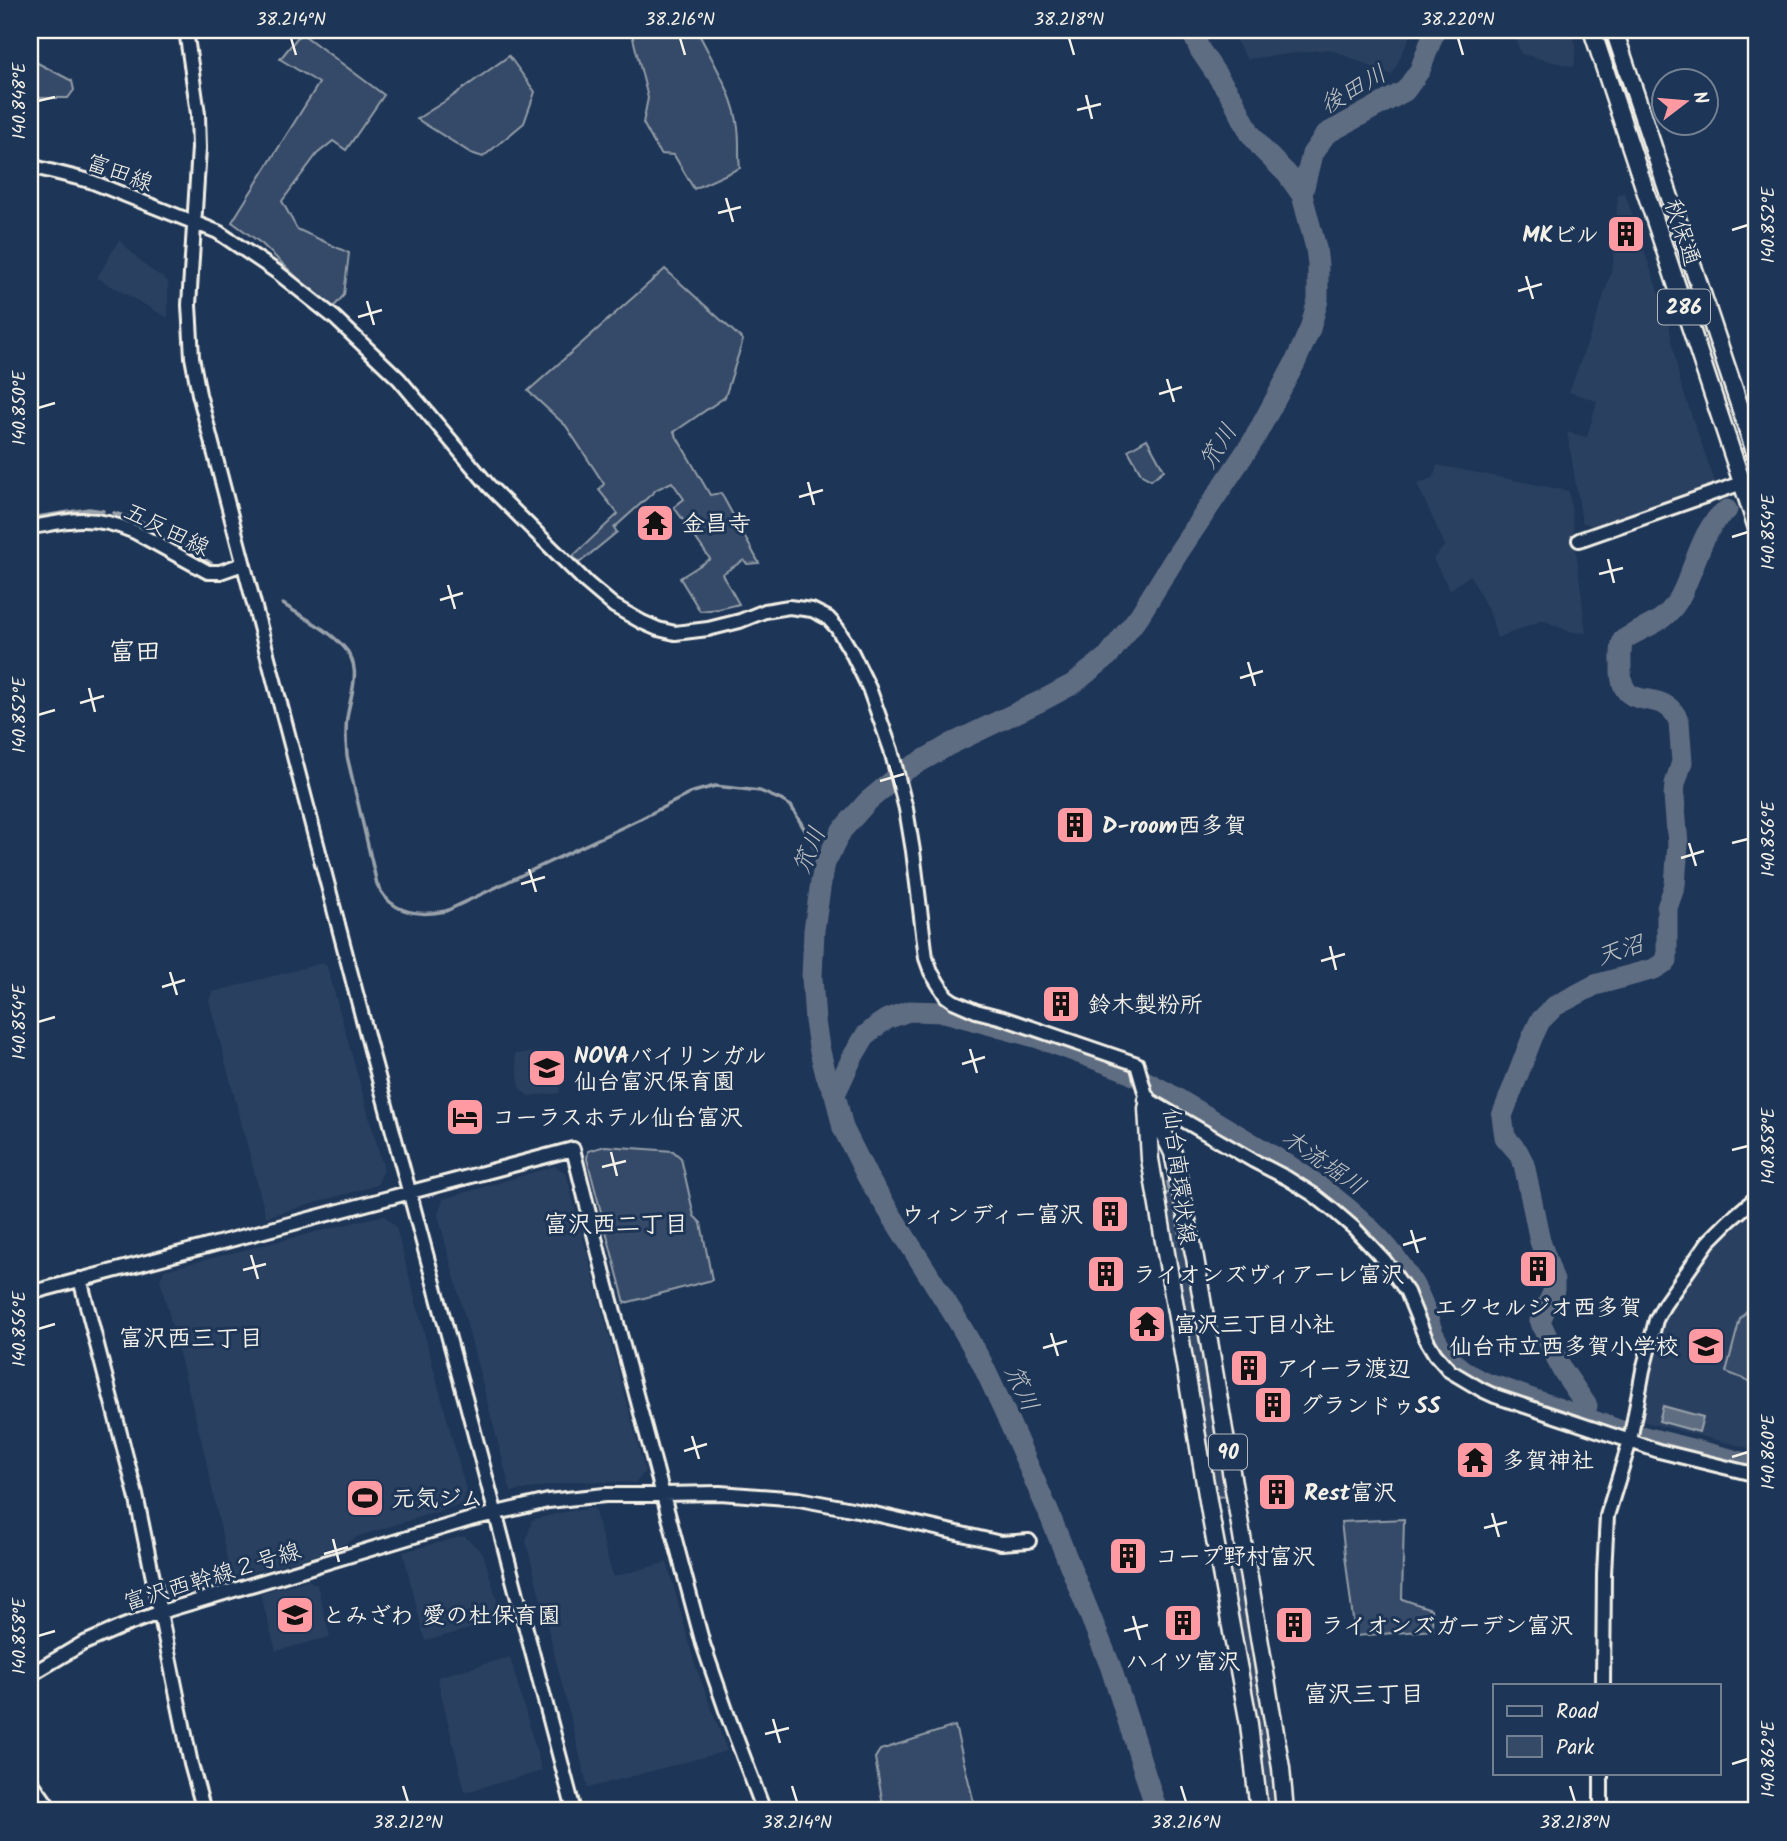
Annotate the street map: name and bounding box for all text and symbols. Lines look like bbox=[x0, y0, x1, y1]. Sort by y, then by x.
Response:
text: 38.214°N bbox=[256, 6, 326, 35]
text: 38.216°N bbox=[645, 6, 715, 35]
text: 38.218°N bbox=[1034, 6, 1104, 35]
text: 38.220°N bbox=[1421, 6, 1495, 35]
water label: 後田川 bbox=[1313, 55, 1395, 125]
text: 140.848°E bbox=[6, 62, 35, 140]
north arrow bbox=[1650, 66, 1720, 136]
text: N bbox=[1683, 88, 1715, 108]
street label: 富田線 bbox=[81, 145, 158, 203]
text: 140.852°E bbox=[1755, 186, 1784, 263]
street label: 秋保通 bbox=[1653, 194, 1709, 271]
building icon: MKビル bbox=[1605, 213, 1647, 255]
place label: MKビル bbox=[1522, 218, 1599, 254]
road number: 286 bbox=[1658, 290, 1710, 324]
text: 140.850°E bbox=[6, 370, 35, 445]
water label: 笊川 bbox=[1190, 416, 1249, 477]
street label: 五反田線 bbox=[117, 494, 215, 567]
text: 140.854°E bbox=[1755, 494, 1784, 570]
temple icon: 金昌寺 bbox=[634, 502, 676, 544]
place label: 金昌寺 bbox=[682, 507, 751, 543]
district label: 富田 bbox=[109, 632, 161, 674]
text: 140.852°E bbox=[6, 676, 35, 753]
text: 140.856°E bbox=[1755, 801, 1784, 877]
building icon: D-room西多賀 bbox=[1054, 804, 1096, 846]
place label: D-room西多賀 bbox=[1102, 809, 1247, 845]
water label: 笊川 bbox=[783, 821, 837, 880]
water label: 天沼 bbox=[1592, 925, 1651, 977]
building icon: 鈴木製粉所 bbox=[1040, 983, 1082, 1025]
text: 140.854°E bbox=[6, 984, 35, 1060]
place label: 鈴木製粉所 bbox=[1088, 988, 1203, 1024]
place label: NOVAバイリンガル 仙台富沢保育園 bbox=[574, 1039, 767, 1101]
school or university icon: NOVAバイリンガル 仙台富沢保育園 bbox=[526, 1047, 568, 1089]
hotel icon: コーラスホテル仙台富沢 bbox=[444, 1096, 486, 1138]
place label: コーラスホテル仙台富沢 bbox=[492, 1101, 743, 1137]
street label: 仙台南環状線 bbox=[1152, 1106, 1204, 1247]
text: 140.858°E bbox=[1755, 1107, 1784, 1184]
water label: 木流堀川 bbox=[1273, 1120, 1374, 1207]
building icon: ウィンディー富沢 bbox=[1089, 1193, 1131, 1235]
place label: ウィンディー富沢 bbox=[901, 1198, 1083, 1234]
district label: 富沢西二丁目 bbox=[544, 1206, 688, 1245]
building icon: エクセルジオ西多賀 bbox=[1517, 1248, 1559, 1290]
building icon: ライオンズヴィアーレ富沢 bbox=[1085, 1253, 1127, 1295]
place label: ライオンズヴィアーレ富沢 bbox=[1133, 1258, 1404, 1294]
text: 140.856°E bbox=[6, 1291, 35, 1367]
place label: エクセルジオ西多賀 bbox=[1434, 1291, 1642, 1327]
temple icon: 富沢三丁目小社 bbox=[1126, 1303, 1168, 1345]
place label: 富沢三丁目小社 bbox=[1174, 1308, 1335, 1344]
district label: 富沢西三丁目 bbox=[119, 1320, 263, 1359]
school or university icon: 仙台市立西多賀小学校 bbox=[1685, 1325, 1727, 1367]
place label: 仙台市立西多賀小学校 bbox=[1449, 1330, 1679, 1366]
building icon: アイーラ渡辺 bbox=[1228, 1347, 1270, 1389]
place label: アイーラ渡辺 bbox=[1276, 1352, 1411, 1388]
water label: 笊川 bbox=[993, 1359, 1048, 1419]
building icon: グランドゥSS bbox=[1252, 1384, 1294, 1426]
place label: グランドゥSS bbox=[1300, 1389, 1441, 1425]
text: 140.860°E bbox=[1755, 1414, 1784, 1490]
road number: 90 bbox=[1209, 1434, 1247, 1470]
temple icon: 多賀神社 bbox=[1454, 1439, 1496, 1481]
place label: 多賀神社 bbox=[1502, 1444, 1594, 1480]
building icon: Rest富沢 bbox=[1256, 1471, 1298, 1513]
place label: Rest富沢 bbox=[1304, 1476, 1396, 1512]
sports icon: 元気ジム bbox=[344, 1477, 386, 1519]
place label: 元気ジム bbox=[392, 1482, 484, 1518]
street label: 富沢西幹線２号線 bbox=[119, 1534, 306, 1622]
building icon: コープ野村富沢 bbox=[1107, 1535, 1149, 1577]
place label: コープ野村富沢 bbox=[1155, 1540, 1315, 1576]
school or university icon: とみざわ 愛の杜保育園 bbox=[274, 1594, 316, 1636]
text: 140.858°E bbox=[6, 1597, 35, 1674]
place label: とみざわ 愛の杜保育園 bbox=[322, 1599, 560, 1635]
building icon: ハイツ富沢 bbox=[1162, 1602, 1204, 1644]
building icon: ライオンズガーデン富沢 bbox=[1273, 1604, 1315, 1646]
place label: ライオンズガーデン富沢 bbox=[1321, 1609, 1573, 1645]
place label: ハイツ富沢 bbox=[1126, 1645, 1241, 1681]
district label: 富沢三丁目 bbox=[1304, 1676, 1424, 1715]
legend bbox=[1493, 1684, 1720, 1774]
text: Road bbox=[1556, 1696, 1599, 1729]
text: 140.862°E bbox=[1755, 1720, 1784, 1797]
text: Park bbox=[1556, 1732, 1594, 1765]
text: 38.212°N bbox=[373, 1809, 443, 1838]
text: 38.214°N bbox=[762, 1809, 832, 1838]
text: 38.216°N bbox=[1151, 1809, 1221, 1838]
text: 38.218°N bbox=[1540, 1809, 1610, 1838]

